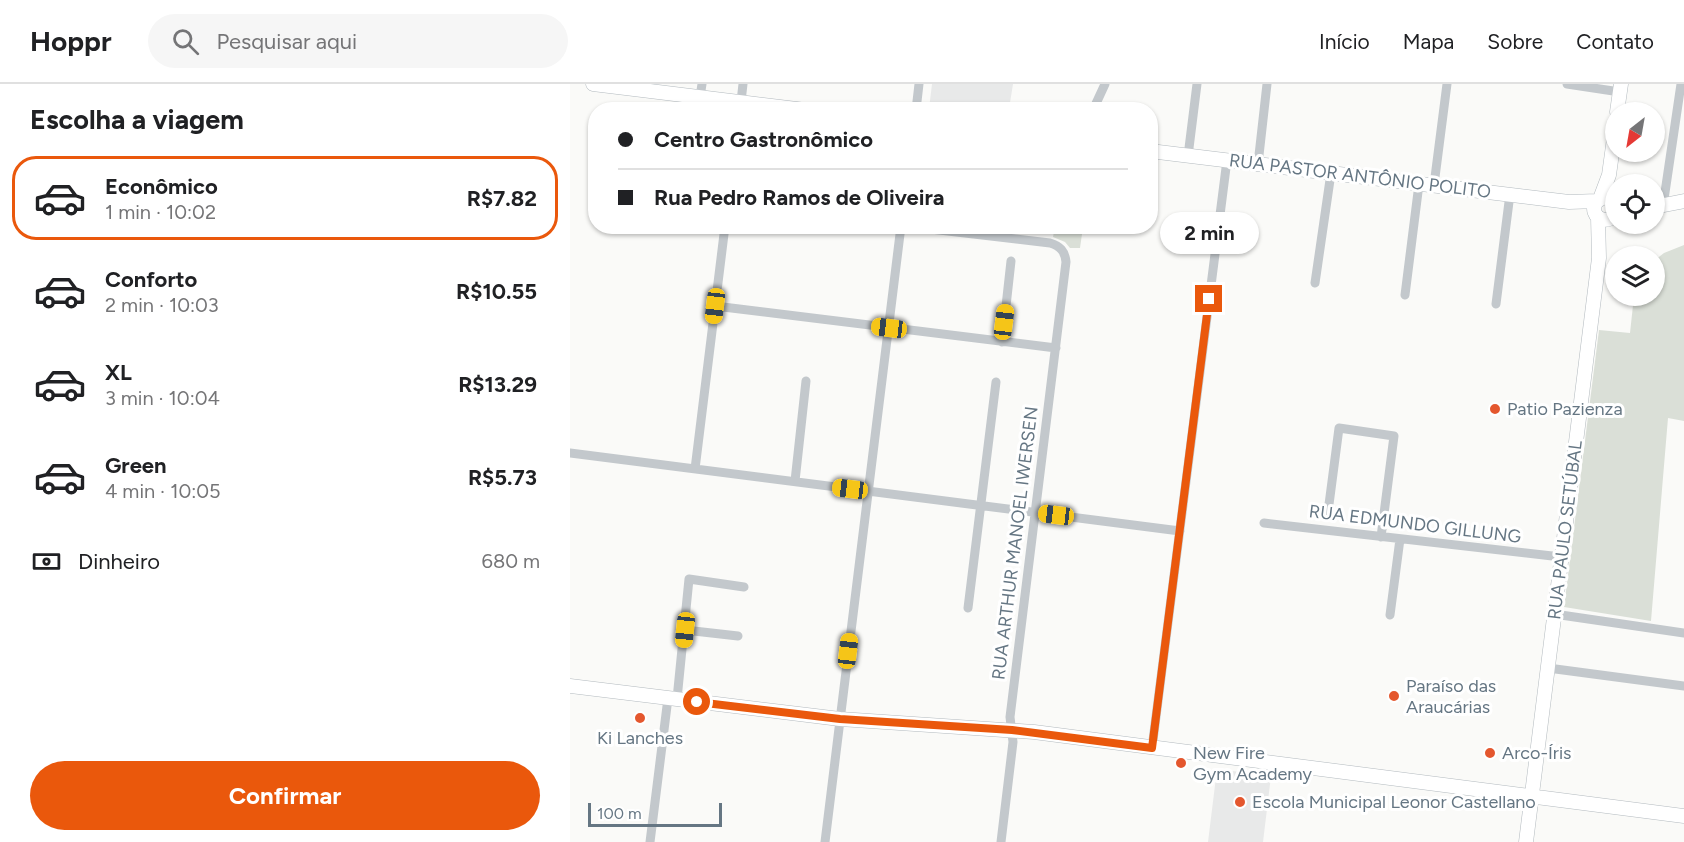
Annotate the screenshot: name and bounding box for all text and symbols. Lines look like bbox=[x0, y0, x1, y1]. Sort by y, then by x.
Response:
search box bbox=[148, 14, 568, 68]
text: Hoppr bbox=[30, 24, 112, 58]
icon: search bbox=[169, 25, 202, 58]
text: Pesquisar aqui bbox=[217, 28, 357, 55]
text: Início bbox=[1319, 29, 1370, 54]
text: Mapa bbox=[1403, 29, 1454, 54]
text: Sobre bbox=[1487, 29, 1543, 54]
text: Contato bbox=[1576, 29, 1654, 54]
north arrow bbox=[1605, 102, 1665, 162]
map controls bbox=[1605, 102, 1665, 306]
text: Escolha a viagem bbox=[30, 103, 244, 136]
text: Centro Gastronômico bbox=[654, 126, 873, 153]
street label: RUA PASTOR ANTÔNIO POLITO bbox=[1228, 149, 1492, 203]
icon: car bbox=[33, 171, 87, 225]
text: Econômico bbox=[105, 173, 218, 200]
button: locate bbox=[1605, 174, 1665, 234]
text: Rua Pedro Ramos de Oliveira bbox=[654, 184, 945, 211]
text: R$7.82 bbox=[467, 185, 537, 212]
text: 1 min · 10:02 bbox=[105, 200, 216, 224]
callout: 2 min bbox=[1160, 212, 1258, 254]
text: 2 min bbox=[1184, 221, 1235, 245]
button: layers bbox=[1605, 246, 1665, 306]
icon: car bbox=[33, 264, 87, 318]
text: Conforto bbox=[105, 266, 197, 293]
text: R$10.55 bbox=[456, 278, 537, 305]
route end bbox=[1195, 285, 1222, 312]
car bbox=[704, 287, 726, 325]
text: 2 min · 10:03 bbox=[105, 293, 219, 317]
car bbox=[993, 303, 1015, 341]
car bbox=[870, 317, 908, 339]
icon: car bbox=[33, 357, 87, 411]
text: XL bbox=[105, 359, 132, 386]
text: R$13.29 bbox=[458, 371, 537, 398]
text: 3 min · 10:04 bbox=[105, 386, 220, 410]
place label: Patio Pazienza bbox=[1507, 398, 1623, 420]
marker: Patio Pazienza bbox=[1488, 402, 1502, 416]
street label: RUA ARTHUR MANOEL IWERSEN bbox=[987, 405, 1043, 681]
street label: RUA PAULO SETÚBAL bbox=[1543, 439, 1587, 621]
icon: car bbox=[33, 450, 87, 504]
text: Green bbox=[105, 452, 167, 479]
text: R$5.73 bbox=[468, 464, 537, 491]
car bbox=[831, 478, 869, 500]
text: 4 min · 10:05 bbox=[105, 479, 221, 503]
street label: RUA EDMUNDO GILLUNG bbox=[1308, 500, 1523, 548]
car bbox=[1037, 504, 1075, 526]
icon: cash bbox=[30, 545, 63, 578]
text: Dinheiro bbox=[78, 548, 160, 575]
text: 680 m bbox=[482, 549, 540, 573]
car bbox=[674, 611, 696, 649]
car bbox=[837, 632, 859, 670]
place label: Paraíso das Araucárias bbox=[1406, 675, 1496, 718]
route start bbox=[683, 688, 710, 715]
marker: Paraíso das Araucárias bbox=[1387, 689, 1401, 703]
marker: Ki Lanches bbox=[633, 711, 647, 725]
place label: Ki Lanches bbox=[597, 727, 683, 749]
place label: New Fire Gym Academy bbox=[1193, 742, 1312, 785]
place label: Arco-Íris bbox=[1502, 742, 1571, 764]
marker: Arco-Íris bbox=[1483, 746, 1497, 760]
marker: New Fire Gym Academy bbox=[1174, 756, 1188, 770]
button: Confirmar bbox=[30, 761, 540, 830]
place label: Escola Municipal Leonor Castellano bbox=[1252, 791, 1536, 813]
marker: Escola Municipal Leonor Castellano bbox=[1233, 795, 1247, 809]
scale bar bbox=[588, 800, 722, 828]
text: 100 m bbox=[597, 804, 642, 823]

